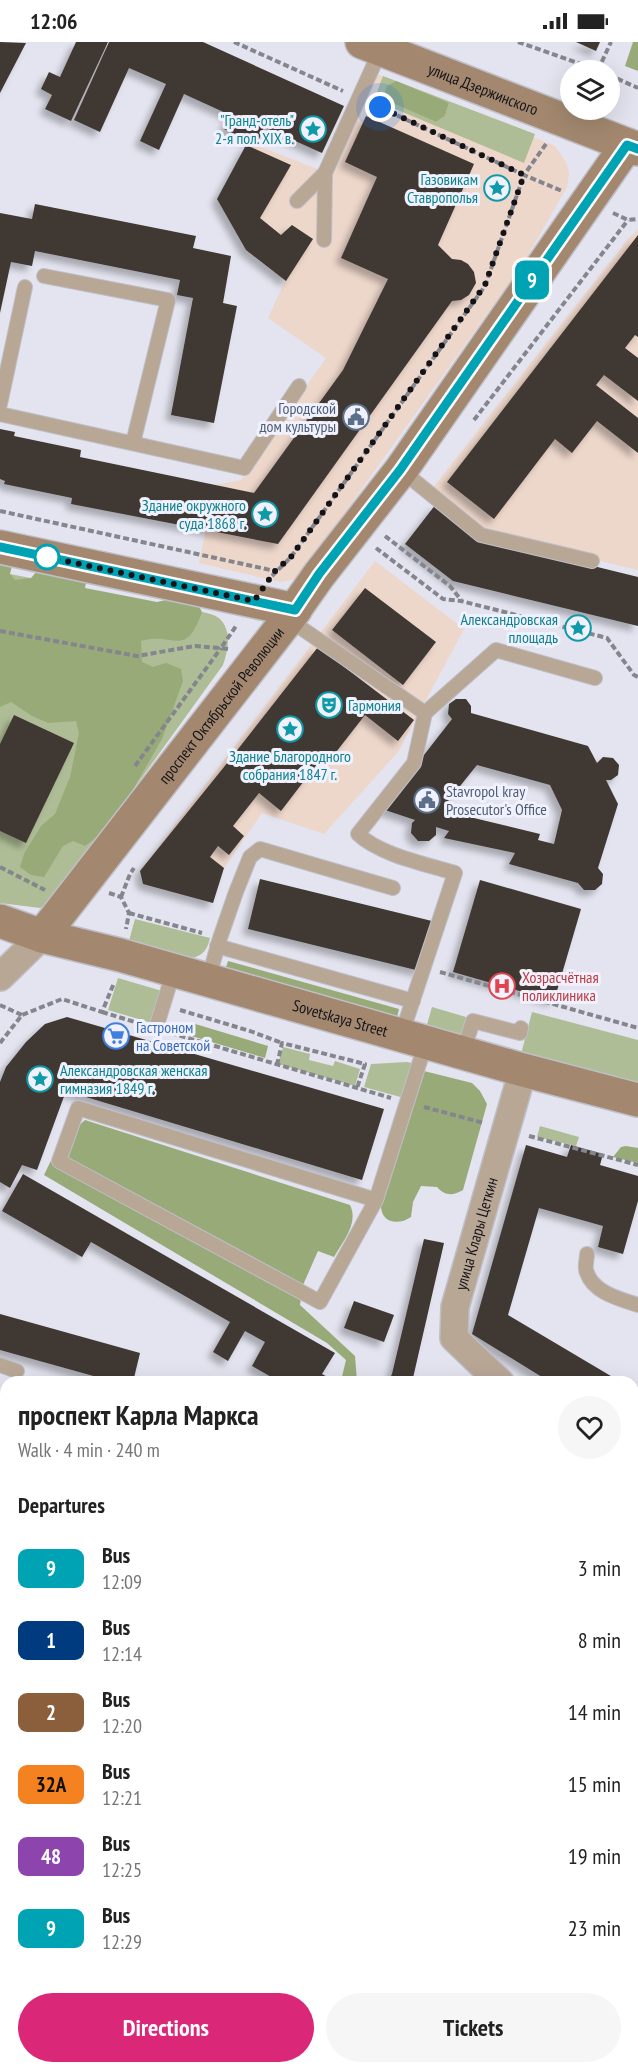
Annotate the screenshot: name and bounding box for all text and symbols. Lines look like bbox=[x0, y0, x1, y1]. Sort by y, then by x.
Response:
text: 12:06 bbox=[30, 7, 78, 35]
street label: улица Дзержинского bbox=[425, 59, 541, 119]
map controls bbox=[560, 60, 620, 120]
button: layers bbox=[560, 60, 620, 120]
your location bbox=[365, 92, 395, 122]
place label: "Гранд-отель" 2-я пол. XIX в. bbox=[215, 110, 294, 148]
place icon: "Гранд-отель" 2-я пол. XIX в. bbox=[298, 114, 328, 144]
place label: Газовикам Ставрополья bbox=[407, 169, 478, 207]
place icon: Газовикам Ставрополья bbox=[482, 173, 512, 203]
line badge: 9 bbox=[512, 260, 552, 300]
text: 9 bbox=[527, 267, 537, 294]
place label: Городской дом культуры bbox=[260, 398, 336, 436]
public building icon: Городской дом культуры bbox=[341, 402, 371, 432]
place label: Здание окружного суда 1868 г. bbox=[142, 495, 246, 533]
place icon: Здание окружного суда 1868 г. bbox=[250, 499, 280, 529]
unlabelled marker bbox=[34, 544, 60, 570]
place label: Александровская площадь bbox=[461, 609, 558, 647]
place icon: Александровская площадь bbox=[563, 613, 593, 643]
street label: проспект Октябрьской Революции bbox=[154, 623, 288, 788]
theatre icon: Гармония bbox=[314, 690, 344, 720]
place label: Гармония bbox=[348, 695, 401, 715]
place icon: Здание Благородного собрания 1847 г. bbox=[275, 714, 305, 744]
place label: Здание Благородного собрания 1847 г. bbox=[229, 746, 351, 784]
place label: Stavropol kray Prosecutor's Office bbox=[446, 781, 547, 819]
public building icon: Stavropol kray Prosecutor's Office bbox=[412, 785, 442, 815]
place label: Хозрасчётная поликлиника bbox=[522, 967, 599, 1005]
hospital icon: Хозрасчётная поликлиника bbox=[487, 971, 517, 1001]
street label: Sovetskaya Street bbox=[291, 995, 391, 1041]
place label: Гастроном на Советской bbox=[136, 1017, 210, 1055]
supermarket icon: Гастроном на Советской bbox=[101, 1021, 131, 1051]
place label: Александровская женская гимназия 1849 г. bbox=[60, 1060, 207, 1098]
place icon: Александровская женская гимназия 1849 г. bbox=[25, 1064, 55, 1094]
street label: улица Клары Цеткин bbox=[450, 1175, 502, 1292]
text: проспект Карла Маркса bbox=[18, 1396, 259, 1433]
button: heart bbox=[558, 1396, 621, 1459]
text: Walk · 4 min · 240 m bbox=[18, 1437, 160, 1463]
text: Departures bbox=[18, 1491, 105, 1519]
text: Bus bbox=[102, 1541, 130, 1569]
text: 3 min bbox=[578, 1554, 621, 1582]
text: 9 bbox=[46, 1555, 56, 1582]
text: 12:09 bbox=[102, 1569, 142, 1595]
text: Bus bbox=[102, 1613, 130, 1641]
text: 8 min bbox=[578, 1626, 621, 1654]
text: 1 bbox=[46, 1627, 56, 1654]
text: 12:14 bbox=[102, 1641, 142, 1667]
text: Bus bbox=[102, 1685, 130, 1713]
text: 14 min bbox=[568, 1698, 621, 1726]
text: 2 bbox=[46, 1699, 56, 1726]
text: 12:20 bbox=[102, 1713, 142, 1739]
text: Bus bbox=[102, 1757, 130, 1785]
text: 15 min bbox=[568, 1770, 621, 1798]
text: 32A bbox=[36, 1771, 66, 1798]
text: 12:21 bbox=[102, 1785, 142, 1811]
text: Bus bbox=[102, 1829, 130, 1857]
text: 19 min bbox=[568, 1842, 621, 1870]
text: 48 bbox=[41, 1843, 61, 1870]
text: 12:25 bbox=[102, 1857, 142, 1883]
text: Bus bbox=[102, 1901, 130, 1929]
text: 23 min bbox=[568, 1914, 621, 1942]
text: 9 bbox=[46, 1915, 56, 1942]
text: 12:29 bbox=[102, 1929, 142, 1955]
button: Directions bbox=[18, 1993, 314, 2062]
button: Tickets bbox=[326, 1993, 621, 2062]

